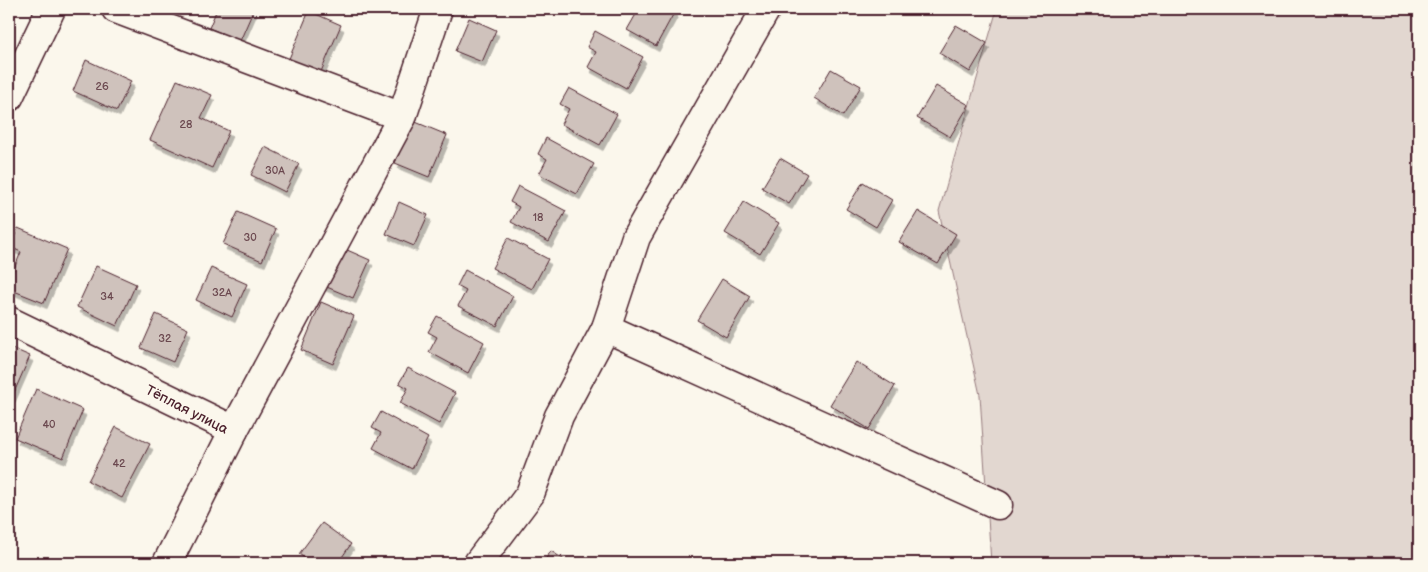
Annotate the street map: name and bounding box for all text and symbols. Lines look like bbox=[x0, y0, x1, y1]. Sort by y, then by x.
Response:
house number: 26 bbox=[95, 80, 109, 93]
house number: 28 bbox=[180, 118, 192, 131]
house number: 30А bbox=[265, 164, 285, 177]
house number: 18 bbox=[533, 211, 543, 224]
house number: 30 bbox=[243, 231, 257, 244]
house number: 32А bbox=[212, 286, 232, 299]
house number: 34 bbox=[100, 290, 114, 303]
house number: 32 bbox=[158, 332, 172, 345]
street label: Тёплая улица bbox=[143, 381, 232, 438]
house number: 40 bbox=[42, 418, 56, 431]
house number: 42 bbox=[112, 457, 126, 470]

